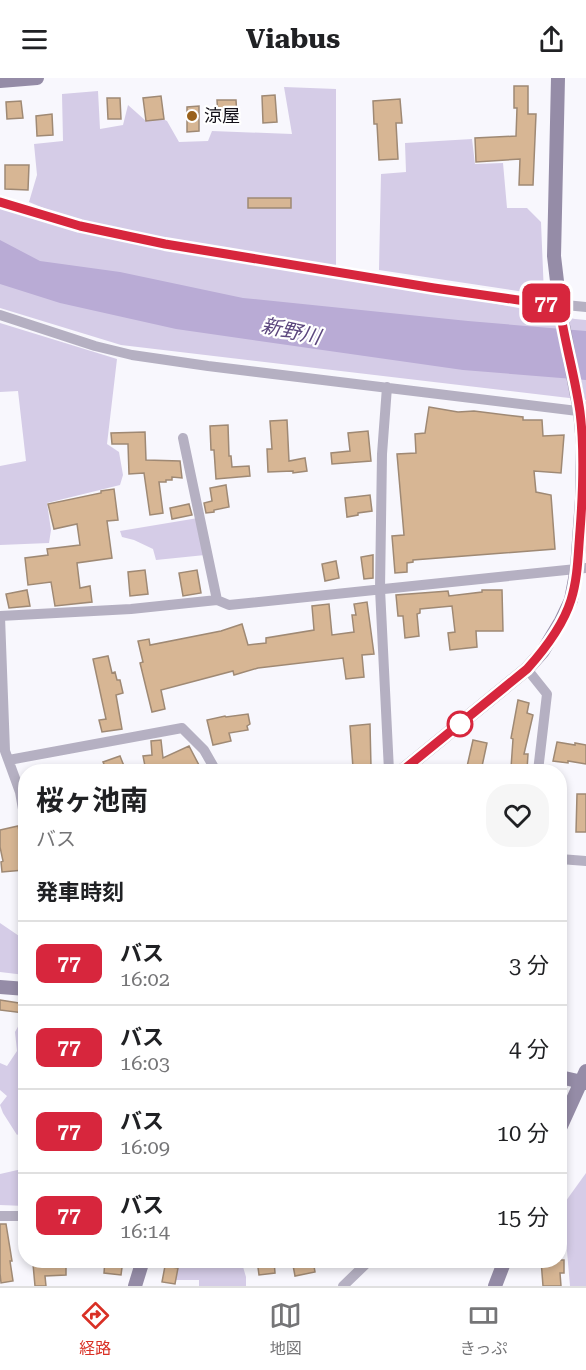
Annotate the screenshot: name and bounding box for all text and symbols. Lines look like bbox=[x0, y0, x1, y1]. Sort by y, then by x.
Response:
icon: menu bbox=[18, 23, 51, 56]
text: Viabus bbox=[246, 23, 340, 55]
icon: share bbox=[535, 23, 568, 56]
place label: 涼屋 bbox=[204, 105, 240, 126]
marker: 涼屋 bbox=[185, 109, 199, 123]
line badge: 77 bbox=[519, 284, 573, 322]
text: 77 bbox=[534, 291, 558, 315]
water label: 新野川 bbox=[259, 313, 325, 349]
unlabelled marker bbox=[447, 711, 473, 737]
text: 桜ヶ池南 bbox=[36, 784, 148, 817]
button: heart bbox=[486, 784, 549, 847]
text: バス bbox=[36, 827, 76, 851]
text: 発車時刻 bbox=[36, 880, 124, 905]
text: バス bbox=[120, 941, 164, 966]
text: 77 bbox=[57, 951, 81, 975]
text: 3 分 bbox=[509, 953, 549, 978]
text: 16:02 bbox=[120, 967, 170, 991]
text: バス bbox=[120, 1025, 164, 1050]
text: 77 bbox=[57, 1035, 81, 1059]
text: 4 分 bbox=[509, 1037, 549, 1062]
text: 16:03 bbox=[120, 1051, 170, 1075]
text: バス bbox=[120, 1109, 164, 1134]
text: 77 bbox=[57, 1119, 81, 1143]
text: 10 分 bbox=[497, 1121, 549, 1146]
text: 16:09 bbox=[120, 1135, 170, 1159]
text: バス bbox=[120, 1193, 164, 1218]
text: 77 bbox=[57, 1203, 81, 1227]
text: 15 分 bbox=[497, 1205, 549, 1230]
text: 16:14 bbox=[120, 1219, 170, 1243]
tab: 経路 bbox=[79, 1299, 112, 1359]
tab: 地図 bbox=[269, 1299, 302, 1359]
tab: きっぷ bbox=[460, 1299, 507, 1359]

